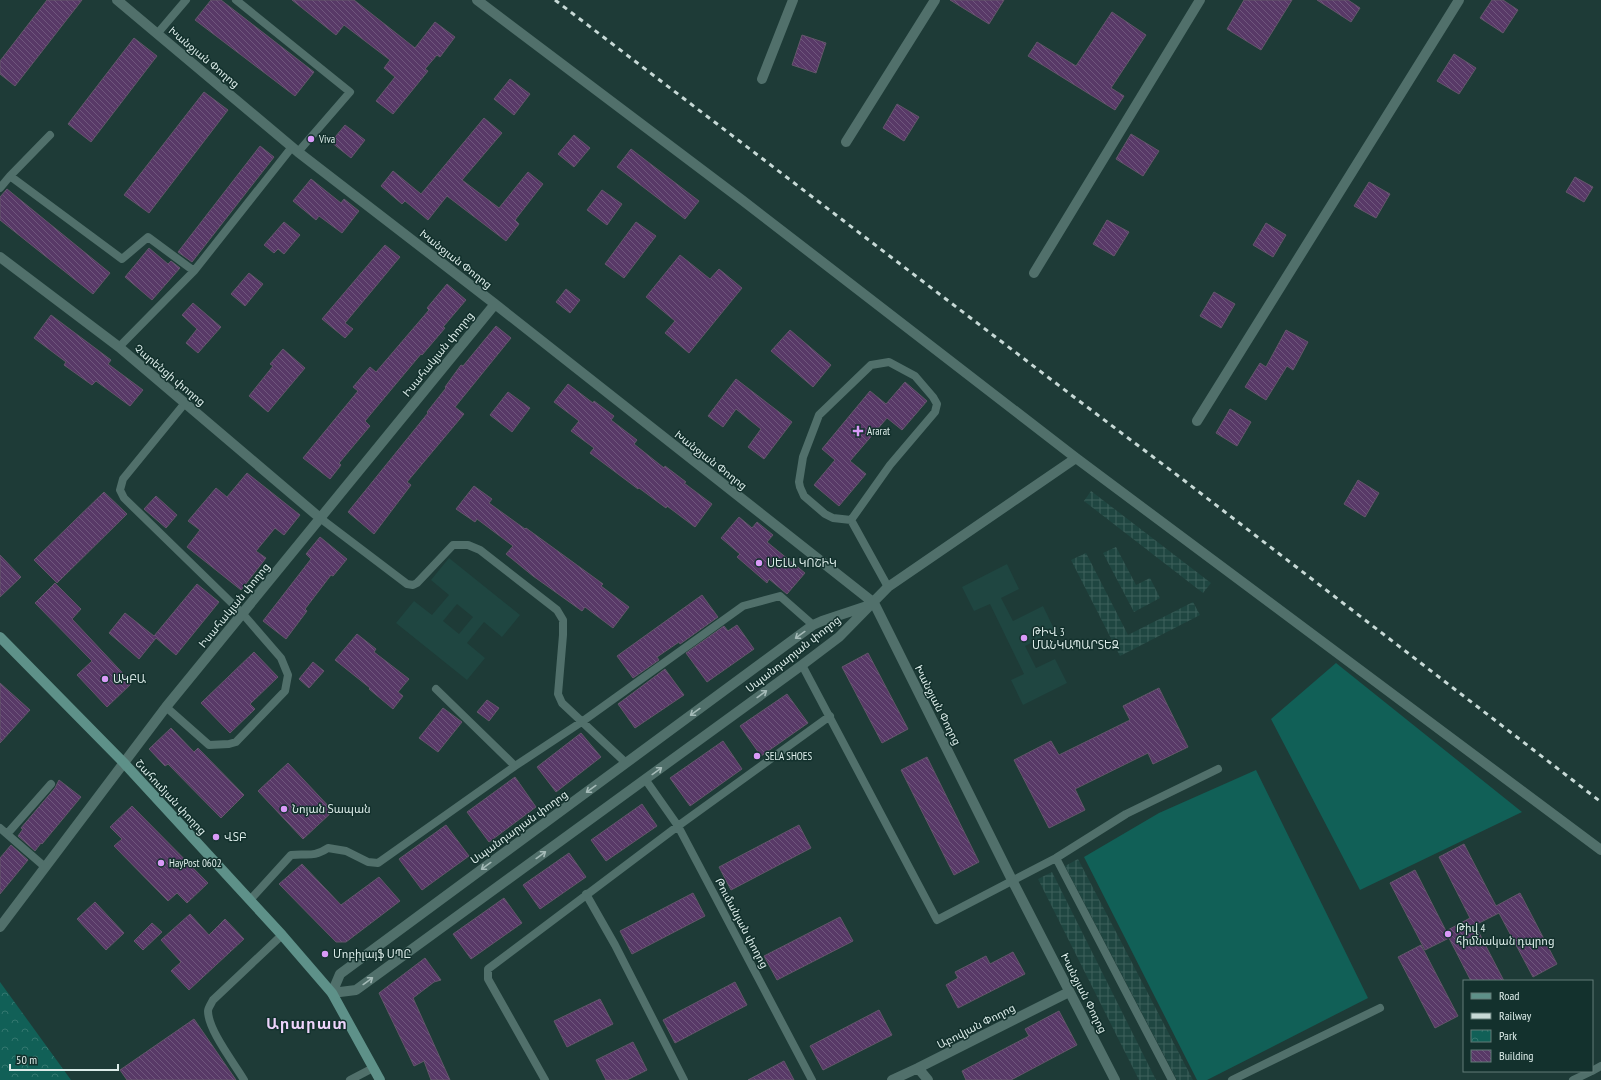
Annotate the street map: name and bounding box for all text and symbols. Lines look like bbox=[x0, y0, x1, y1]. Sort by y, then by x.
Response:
street label: Խանջյան Փողոց bbox=[166, 23, 242, 91]
place label: Viva bbox=[318, 132, 335, 146]
marker: Viva bbox=[306, 134, 316, 144]
street label: Խանջյան Փողոց bbox=[417, 226, 495, 292]
street label: Իսահակյան փողոց bbox=[399, 309, 477, 399]
street label: Չարենցի փողոց bbox=[132, 341, 208, 409]
place label: Ararat bbox=[867, 424, 890, 438]
marker: Ararat bbox=[852, 425, 864, 437]
street label: Խանջյան Փողոց bbox=[672, 427, 750, 493]
place label: ՍԵԼԱ ԿՈՇԻԿ bbox=[767, 556, 837, 570]
marker: ՍԵԼԱ ԿՈՇԻԿ bbox=[754, 558, 764, 568]
street label: Իսահակյան փողոց bbox=[195, 560, 273, 650]
street label: Սպանդարյան փողոց bbox=[743, 613, 843, 695]
place label: ԹԻՎ 3 ՄԱՆԿԱՊԱՐՏԵԶ bbox=[1032, 625, 1119, 652]
one-way arrow bbox=[795, 631, 806, 639]
marker: ԹԻՎ 3 ՄԱՆԿԱՊԱՐՏԵԶ bbox=[1019, 633, 1029, 643]
street label: Խանջյան Փողոց bbox=[912, 663, 964, 747]
place label: ԱԿԲԱ bbox=[113, 672, 146, 686]
marker: ԱԿԲԱ bbox=[100, 674, 110, 684]
one-way arrow bbox=[757, 690, 768, 698]
one-way arrow bbox=[690, 708, 701, 716]
place label: SELA SHOES bbox=[765, 749, 813, 763]
marker: SELA SHOES bbox=[752, 751, 762, 761]
street label: Շահումյան փողոց bbox=[132, 756, 210, 838]
one-way arrow bbox=[652, 766, 663, 775]
one-way arrow bbox=[585, 785, 596, 793]
street label: Սպանդարյան փողոց bbox=[468, 787, 570, 867]
place label: Նոյան Տապան bbox=[292, 802, 371, 816]
marker: Նոյան Տապան bbox=[279, 804, 289, 814]
place label: ՎՏԲ bbox=[224, 830, 247, 844]
marker: ՎՏԲ bbox=[211, 832, 221, 842]
one-way arrow bbox=[535, 851, 546, 859]
place label: HayPost 0602 bbox=[169, 856, 222, 870]
marker: HayPost 0602 bbox=[156, 858, 166, 868]
one-way arrow bbox=[481, 862, 492, 871]
street label: Թումանյան փողոց bbox=[712, 875, 772, 971]
place label: Թիվ 4 հիմնական դպրոց bbox=[1456, 921, 1555, 948]
marker: Թիվ 4 հիմնական դպրոց bbox=[1443, 929, 1453, 939]
place label: Մոբիլայֆ ՍՊԸ bbox=[333, 947, 411, 961]
marker: Մոբիլայֆ ՍՊԸ bbox=[320, 949, 330, 959]
street label: Խանջյան Փողոց bbox=[1058, 951, 1110, 1035]
one-way arrow bbox=[362, 977, 373, 985]
legend bbox=[1463, 980, 1593, 1072]
text: Road bbox=[1499, 988, 1519, 1003]
street label: Աբովյան Փողոց bbox=[935, 1000, 1017, 1052]
text: Railway bbox=[1499, 1008, 1532, 1023]
district label: Արարատ bbox=[266, 1014, 348, 1033]
text: Park bbox=[1499, 1028, 1517, 1043]
scale bar bbox=[10, 1046, 118, 1072]
text: Building bbox=[1499, 1048, 1534, 1063]
text: 50 m bbox=[16, 1052, 37, 1067]

